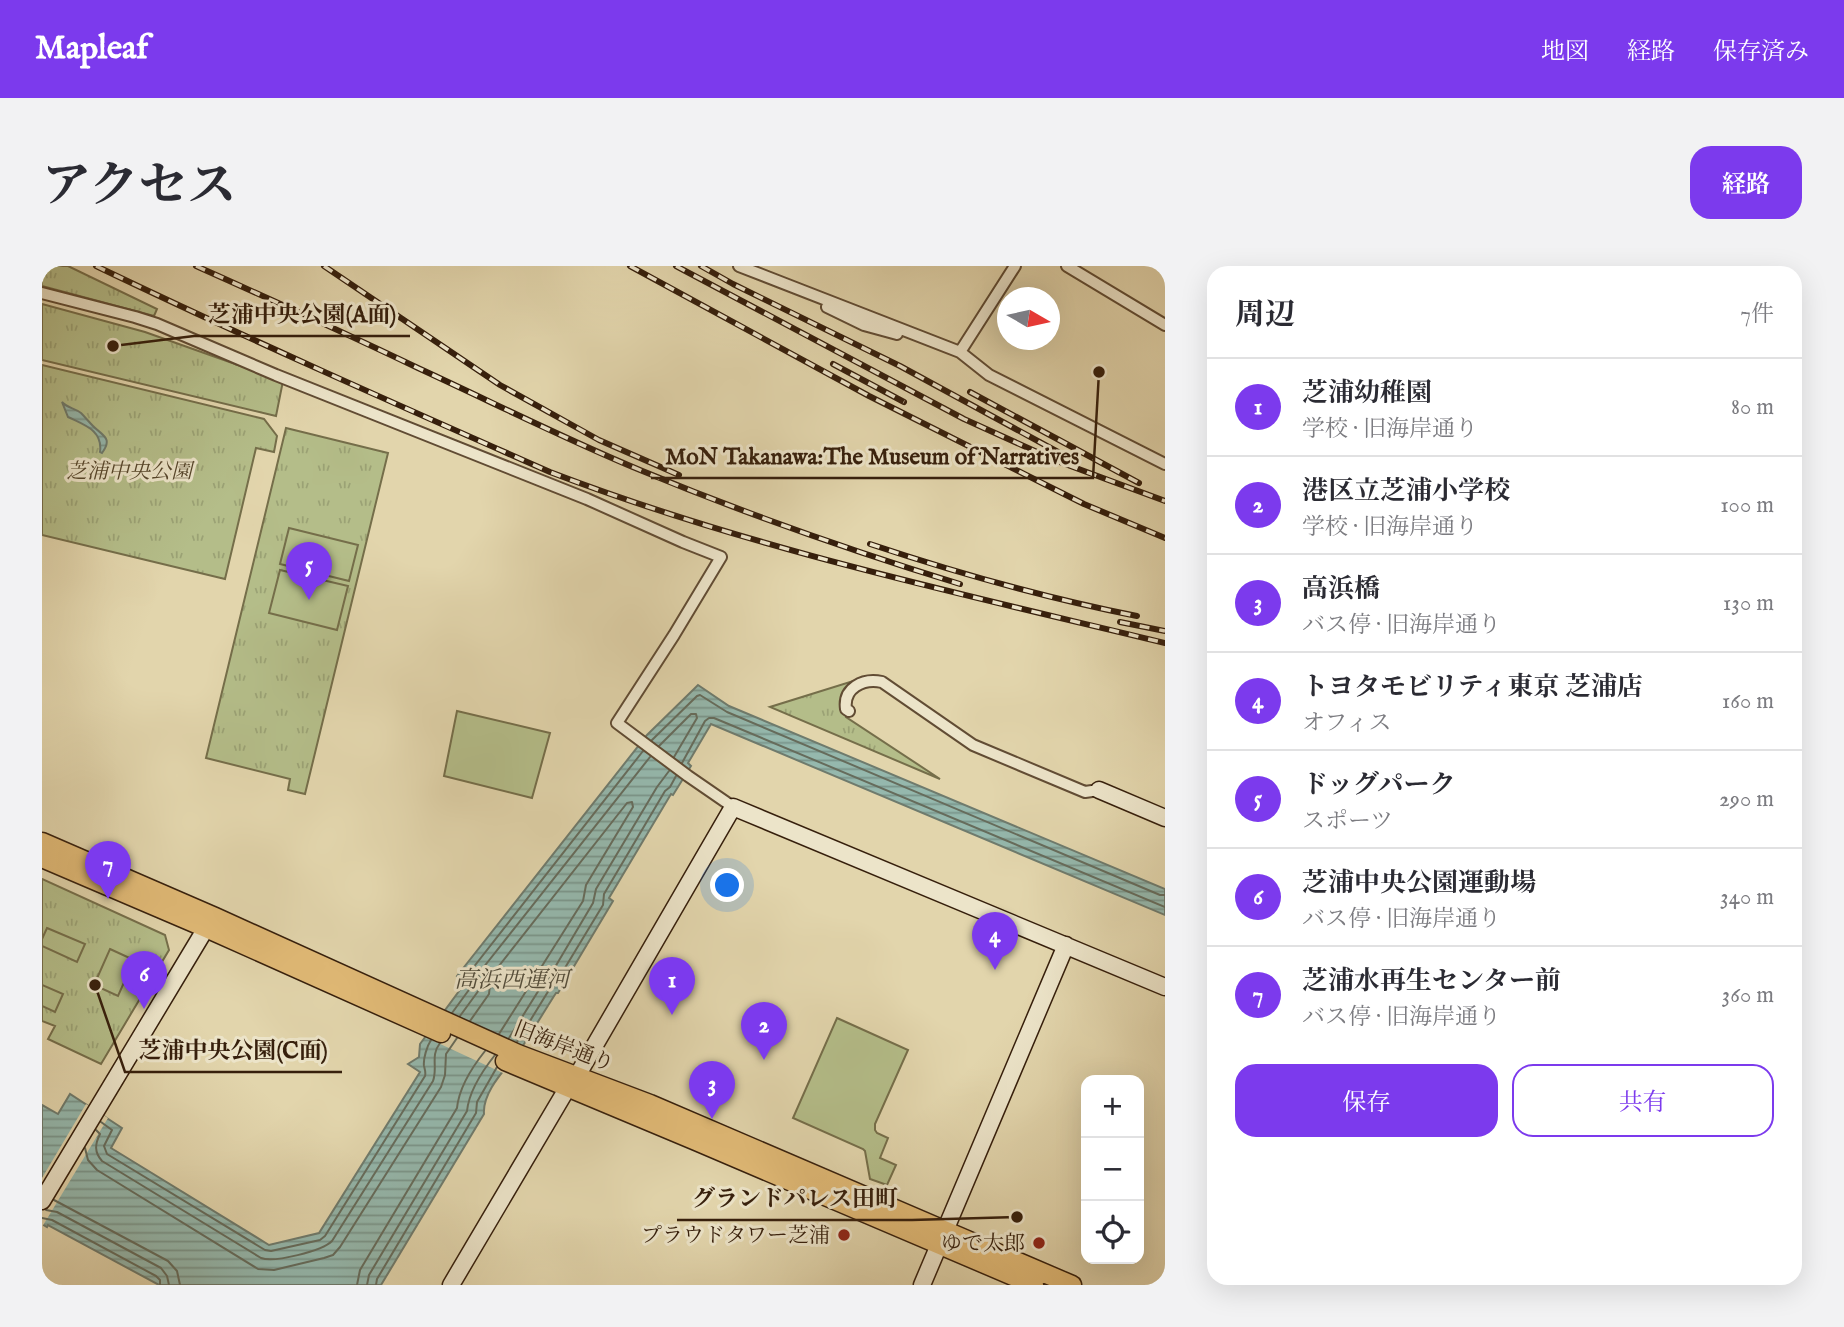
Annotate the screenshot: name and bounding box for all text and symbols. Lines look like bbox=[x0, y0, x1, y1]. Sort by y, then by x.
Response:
text: Mapleaf bbox=[35, 28, 148, 70]
text: 地図 bbox=[1541, 37, 1589, 68]
text: 経路 bbox=[1627, 37, 1675, 68]
text: 保存済み bbox=[1713, 37, 1809, 68]
button: 経路 bbox=[1690, 146, 1802, 219]
text: アクセス bbox=[42, 157, 237, 219]
north arrow bbox=[997, 287, 1060, 350]
callout: 芝浦中央公園(A面) bbox=[194, 292, 410, 336]
text: 周辺 bbox=[1235, 297, 1295, 335]
text: 7件 bbox=[1740, 300, 1774, 329]
text: 芝浦中央公園(A面) bbox=[208, 301, 396, 330]
text: 芝浦幼稚園 bbox=[1302, 377, 1432, 410]
text: 1 bbox=[1254, 393, 1262, 422]
text: 80 m bbox=[1731, 393, 1774, 422]
text: 学校 · 旧海岸通り bbox=[1302, 415, 1478, 444]
callout: MoN Takanawa:The Museum of Narratives bbox=[651, 434, 1093, 478]
text: MoN Takanawa:The Museum of Narratives bbox=[665, 443, 1079, 472]
park label: 芝浦中央公園 bbox=[66, 459, 195, 486]
text: 港区立芝浦小学校 bbox=[1302, 475, 1510, 508]
text: 2 bbox=[1253, 491, 1263, 520]
text: 100 m bbox=[1720, 491, 1774, 520]
text: 学校 · 旧海岸通り bbox=[1302, 513, 1478, 542]
pin: 5 bbox=[286, 542, 332, 600]
text: 高浜橋 bbox=[1302, 573, 1380, 606]
text: 3 bbox=[1254, 589, 1262, 618]
text: 130 m bbox=[1723, 589, 1774, 618]
text: バス停 · 旧海岸通り bbox=[1302, 611, 1501, 640]
text: トヨタモビリティ東京 芝浦店 bbox=[1302, 671, 1643, 704]
text: 4 bbox=[1252, 687, 1264, 716]
text: 160 m bbox=[1722, 687, 1774, 716]
text: オフィス bbox=[1302, 709, 1391, 738]
text: ドッグパーク bbox=[1302, 769, 1455, 802]
text: 5 bbox=[1254, 785, 1262, 814]
text: 290 m bbox=[1719, 785, 1774, 814]
text: スポーツ bbox=[1302, 807, 1393, 836]
pin: 7 bbox=[85, 841, 131, 899]
text: 芝浦中央公園運動場 bbox=[1302, 867, 1536, 900]
your location bbox=[710, 868, 744, 902]
text: 6 bbox=[1253, 883, 1263, 912]
text: 340 m bbox=[1720, 883, 1774, 912]
text: バス停 · 旧海岸通り bbox=[1302, 905, 1501, 934]
pin: 4 bbox=[972, 912, 1018, 970]
pin: 6 bbox=[121, 951, 167, 1009]
pin: 1 bbox=[649, 957, 695, 1015]
text: 芝浦水再生センター前 bbox=[1302, 965, 1561, 998]
water label: 高浜西運河 bbox=[455, 966, 574, 995]
text: 7 bbox=[1253, 981, 1263, 1010]
text: 360 m bbox=[1722, 981, 1774, 1010]
pin: 2 bbox=[741, 1002, 787, 1060]
text: バス停 · 旧海岸通り bbox=[1302, 1003, 1501, 1032]
street label: 旧海岸通り bbox=[510, 1016, 617, 1079]
callout: 芝浦中央公園(C面) bbox=[125, 1028, 342, 1072]
text: 芝浦中央公園(C面) bbox=[138, 1037, 328, 1066]
pin: 3 bbox=[689, 1061, 735, 1119]
button: 保存 bbox=[1235, 1064, 1498, 1137]
button: 共有 bbox=[1512, 1064, 1774, 1137]
map controls bbox=[1081, 1075, 1144, 1264]
button: + bbox=[1081, 1075, 1144, 1138]
button: − bbox=[1081, 1138, 1144, 1201]
callout: グランドパレス田町 bbox=[677, 1176, 912, 1220]
text: グランドパレス田町 bbox=[692, 1185, 898, 1214]
button: locate bbox=[1081, 1201, 1144, 1264]
place label: プラウドタワー芝浦 bbox=[641, 1223, 830, 1250]
marker: プラウドタワー芝浦 bbox=[836, 1227, 852, 1243]
place label: ゆで太郎 bbox=[941, 1231, 1025, 1258]
marker: ゆで太郎 bbox=[1031, 1235, 1047, 1251]

